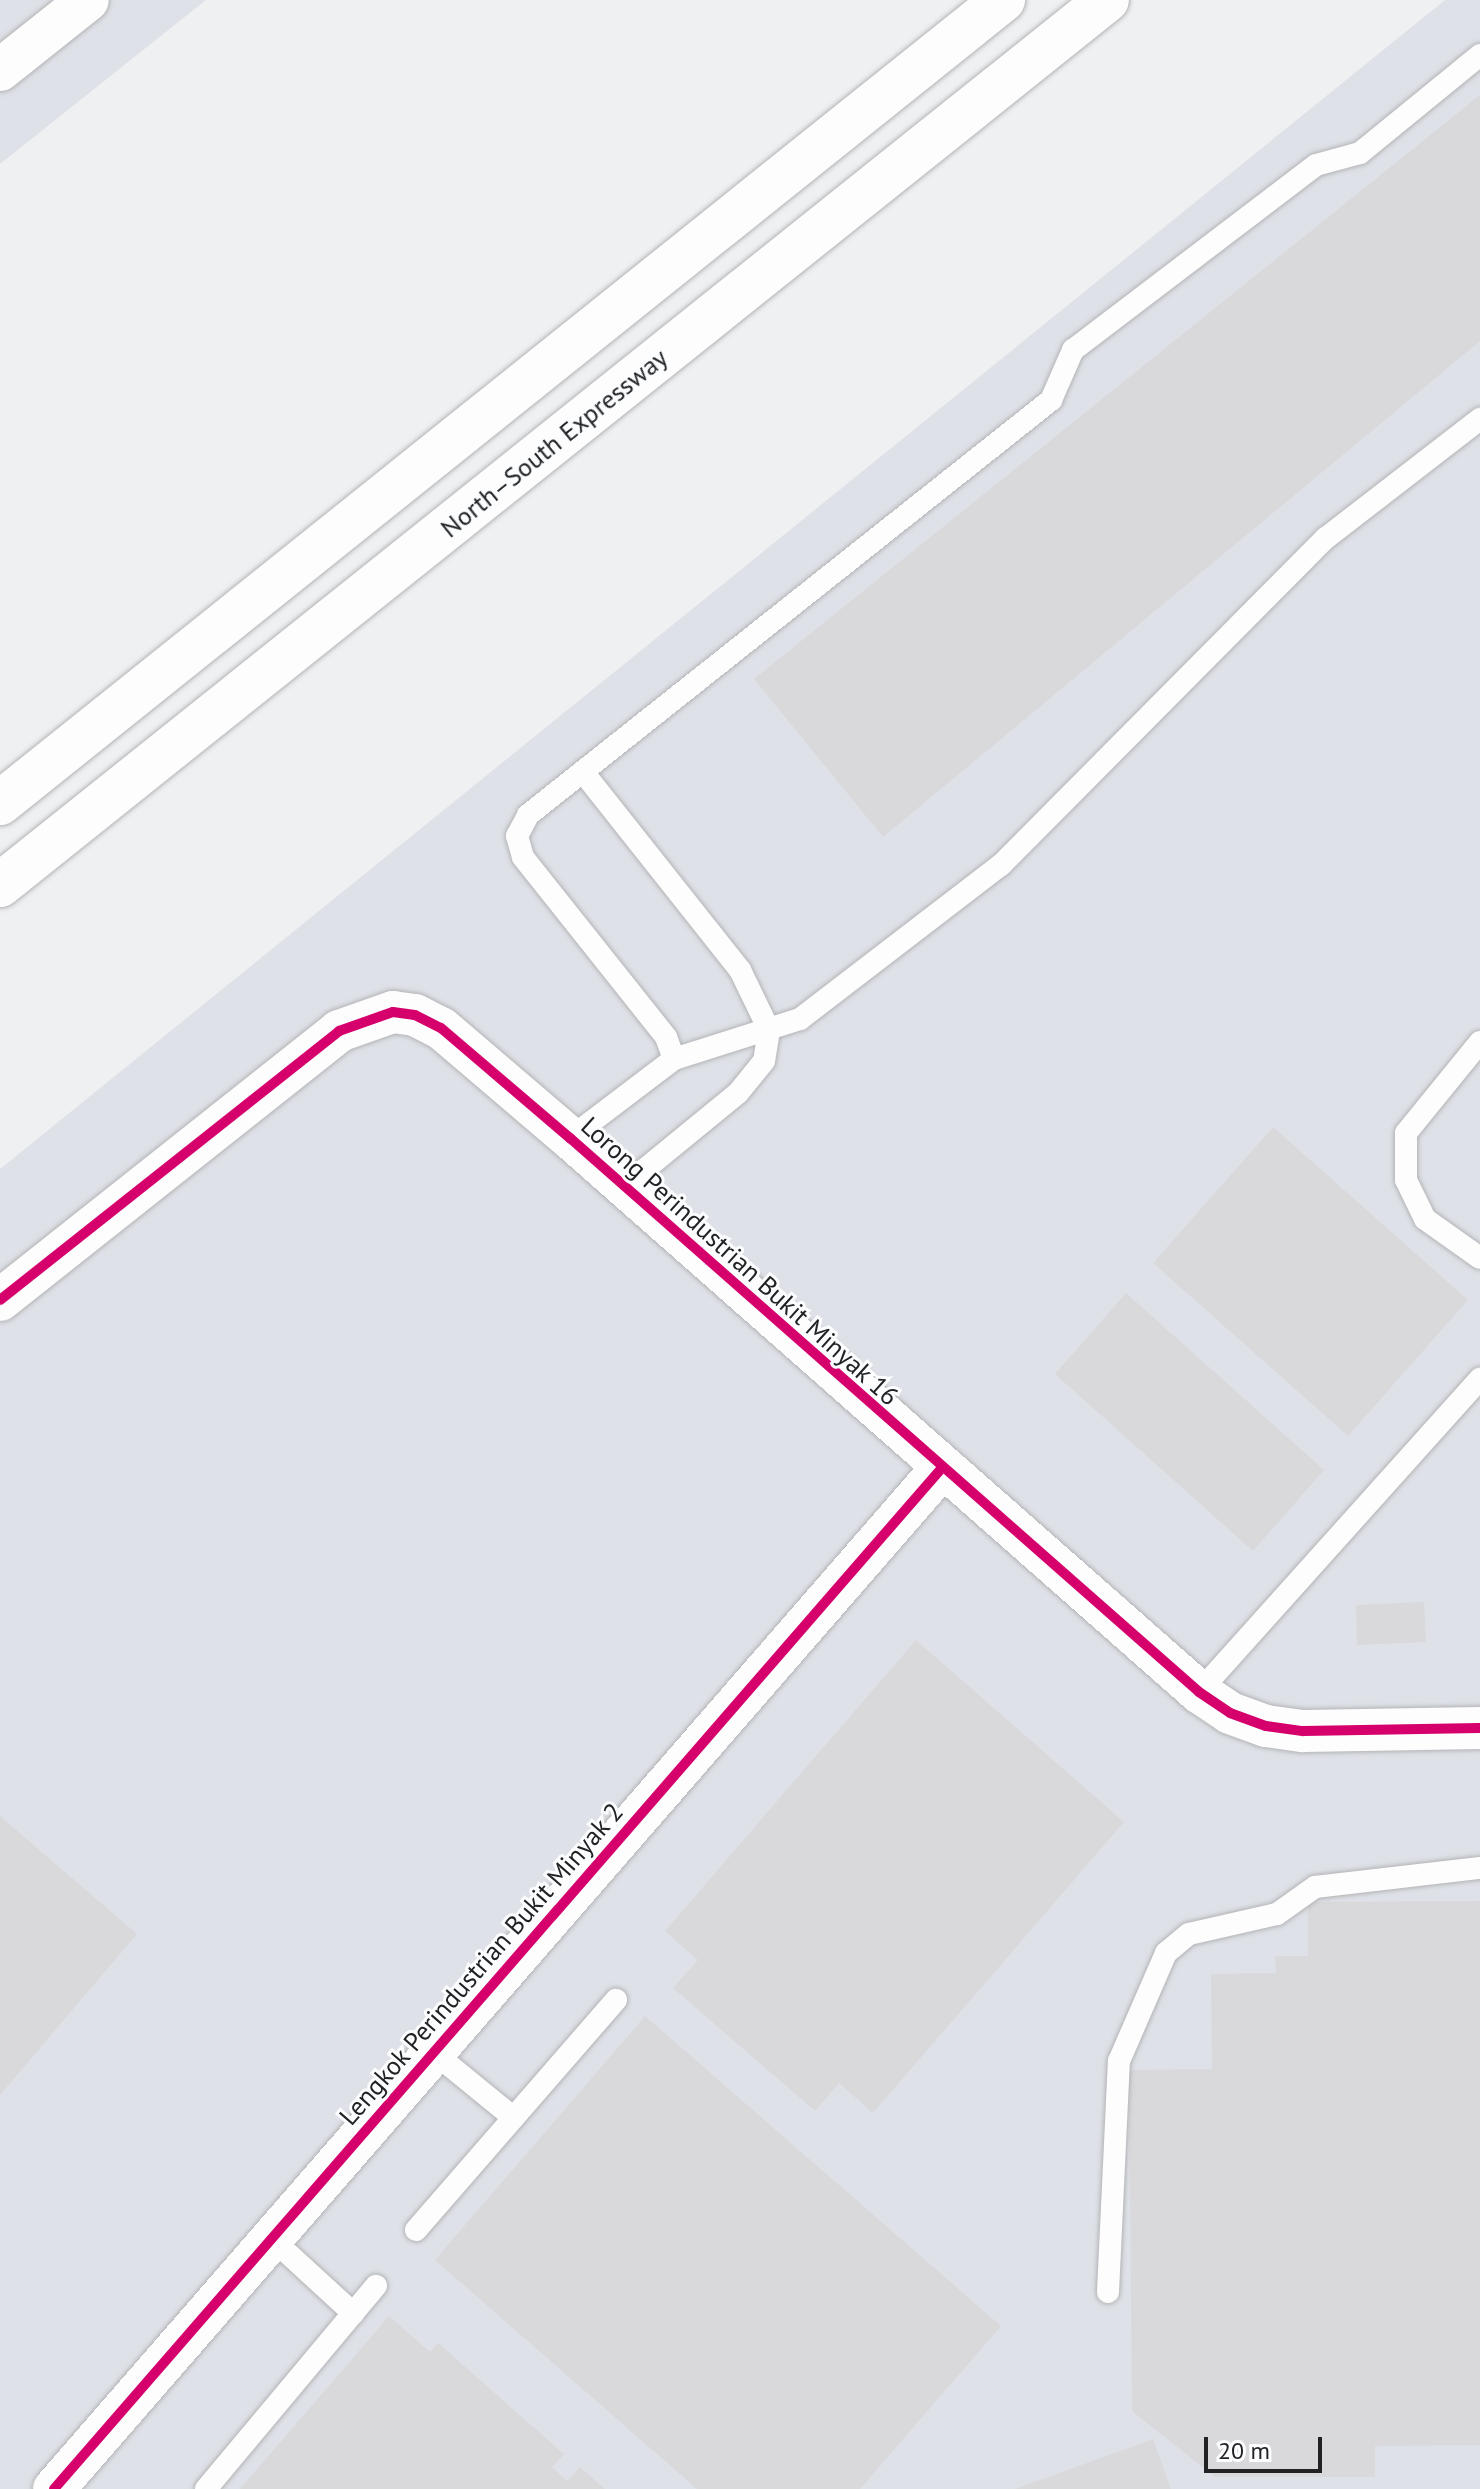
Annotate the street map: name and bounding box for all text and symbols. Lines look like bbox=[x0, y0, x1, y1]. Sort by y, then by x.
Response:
street label: North–South Expressway bbox=[434, 342, 674, 544]
street label: Lorong Perindustrian Bukit Minyak 16 bbox=[575, 1110, 905, 1412]
street label: Lengkok Perindustrian Bukit Minyak 2 bbox=[332, 1796, 630, 2132]
scale bar bbox=[1208, 2421, 1326, 2471]
text: 20 m bbox=[1218, 2435, 1270, 2466]

